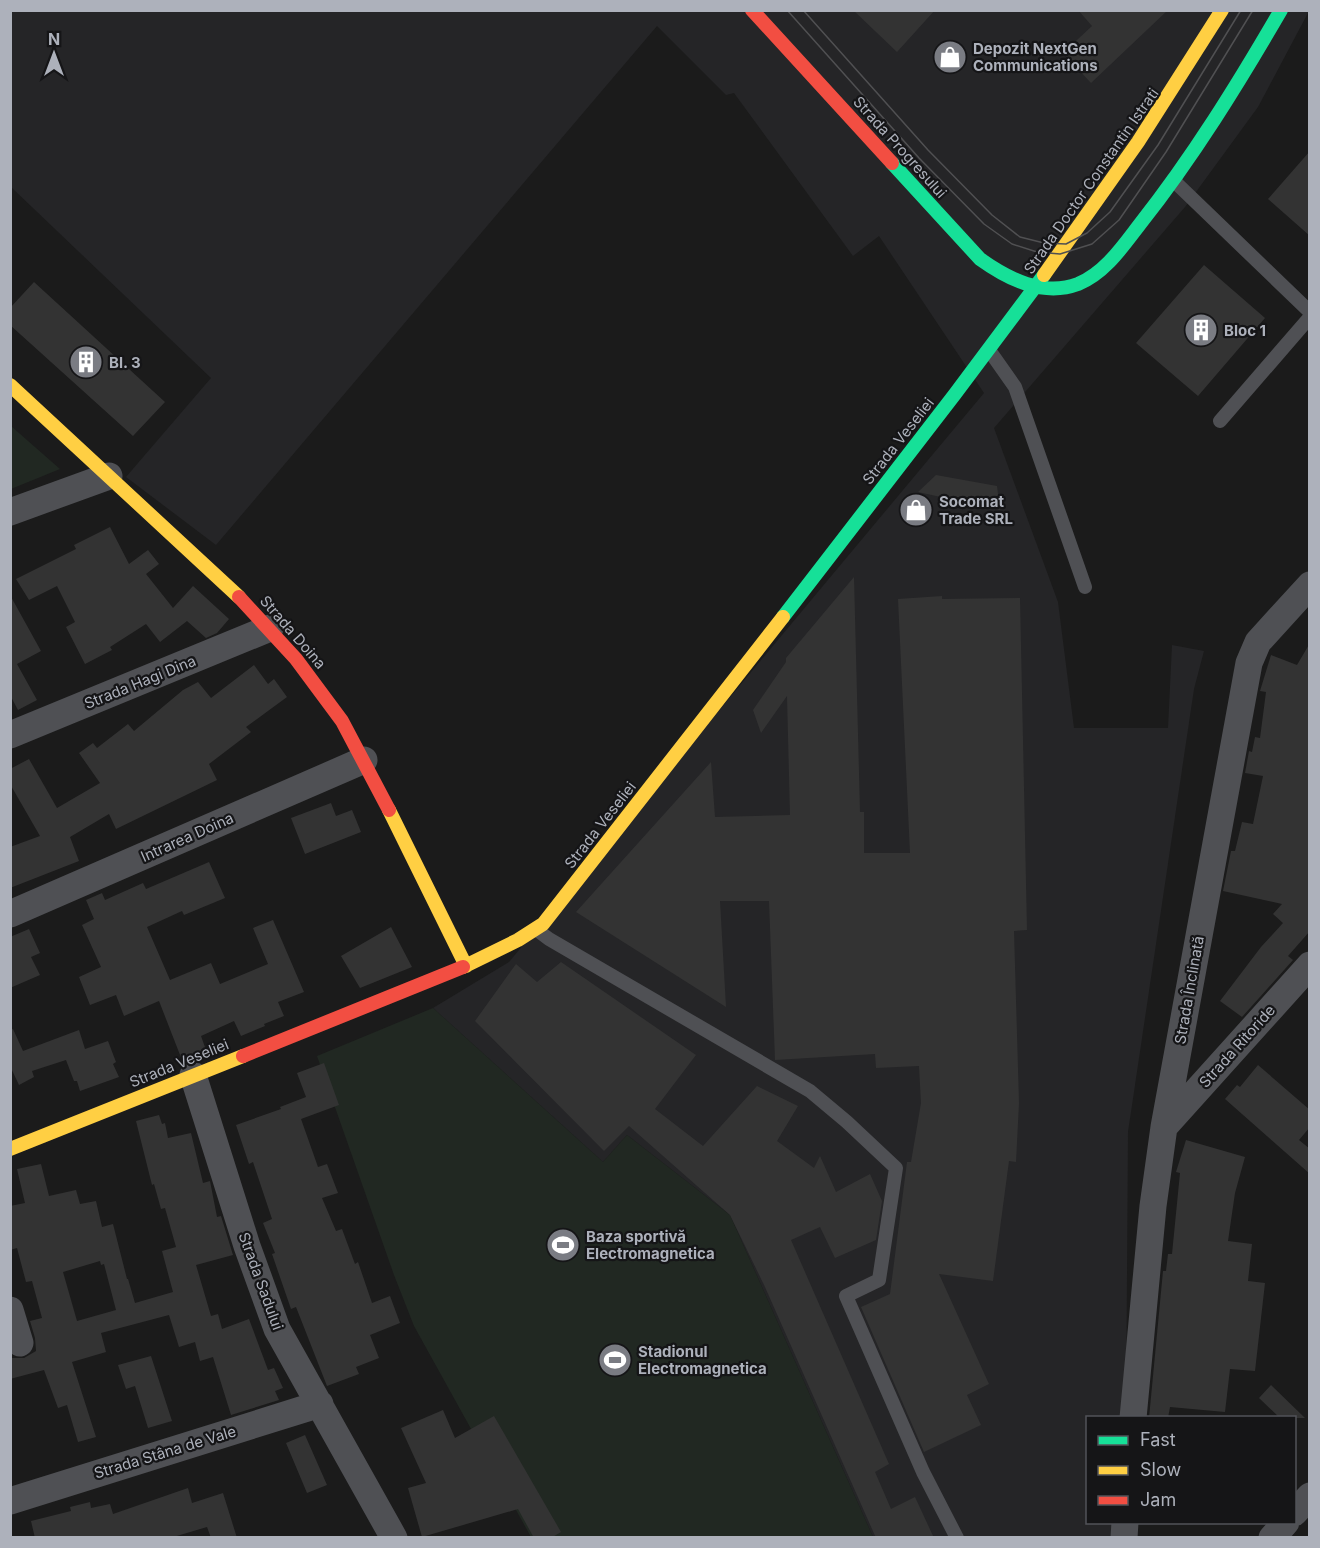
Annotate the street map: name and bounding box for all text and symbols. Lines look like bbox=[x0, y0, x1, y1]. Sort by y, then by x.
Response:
north arrow bbox=[24, 24, 84, 84]
text: N bbox=[48, 29, 60, 49]
shop icon: Depozit NextGen Communications bbox=[932, 39, 968, 75]
place label: Depozit NextGen Communications bbox=[973, 39, 1098, 75]
street label: Strada Doctor Constantin Istrati bbox=[1019, 84, 1163, 278]
street label: Strada Progresului bbox=[849, 92, 951, 202]
building icon: Bloc 1 bbox=[1183, 312, 1219, 348]
place label: Bloc 1 bbox=[1224, 321, 1266, 340]
building icon: Bl. 3 bbox=[68, 344, 104, 380]
place label: Bl. 3 bbox=[109, 353, 141, 372]
street label: Strada Veseliei bbox=[858, 394, 938, 488]
shop icon: Socomat Trade SRL bbox=[898, 492, 934, 528]
place label: Socomat Trade SRL bbox=[939, 492, 1013, 528]
street label: Strada Doina bbox=[256, 591, 330, 673]
street label: Strada Hagi Dina bbox=[81, 651, 199, 713]
street label: Strada Veseliei bbox=[560, 778, 640, 872]
street label: Intrarea Doina bbox=[138, 808, 236, 866]
street label: Strada Înclinată bbox=[1170, 934, 1208, 1046]
street label: Strada Ritoride bbox=[1195, 1001, 1279, 1091]
street label: Strada Veseliei bbox=[127, 1035, 231, 1091]
sports icon: Baza sportivă Electromagnetica bbox=[545, 1227, 581, 1263]
place label: Baza sportivă Electromagnetica bbox=[586, 1227, 715, 1263]
street label: Strada Sadului bbox=[235, 1230, 287, 1332]
sports icon: Stadionul Electromagnetica bbox=[597, 1342, 633, 1378]
place label: Stadionul Electromagnetica bbox=[638, 1342, 767, 1378]
legend bbox=[1086, 1416, 1296, 1524]
street label: Strada Stâna de Vale bbox=[92, 1421, 238, 1483]
text: Fast bbox=[1140, 1429, 1176, 1450]
text: Slow bbox=[1140, 1459, 1181, 1480]
text: Jam bbox=[1140, 1489, 1176, 1510]

